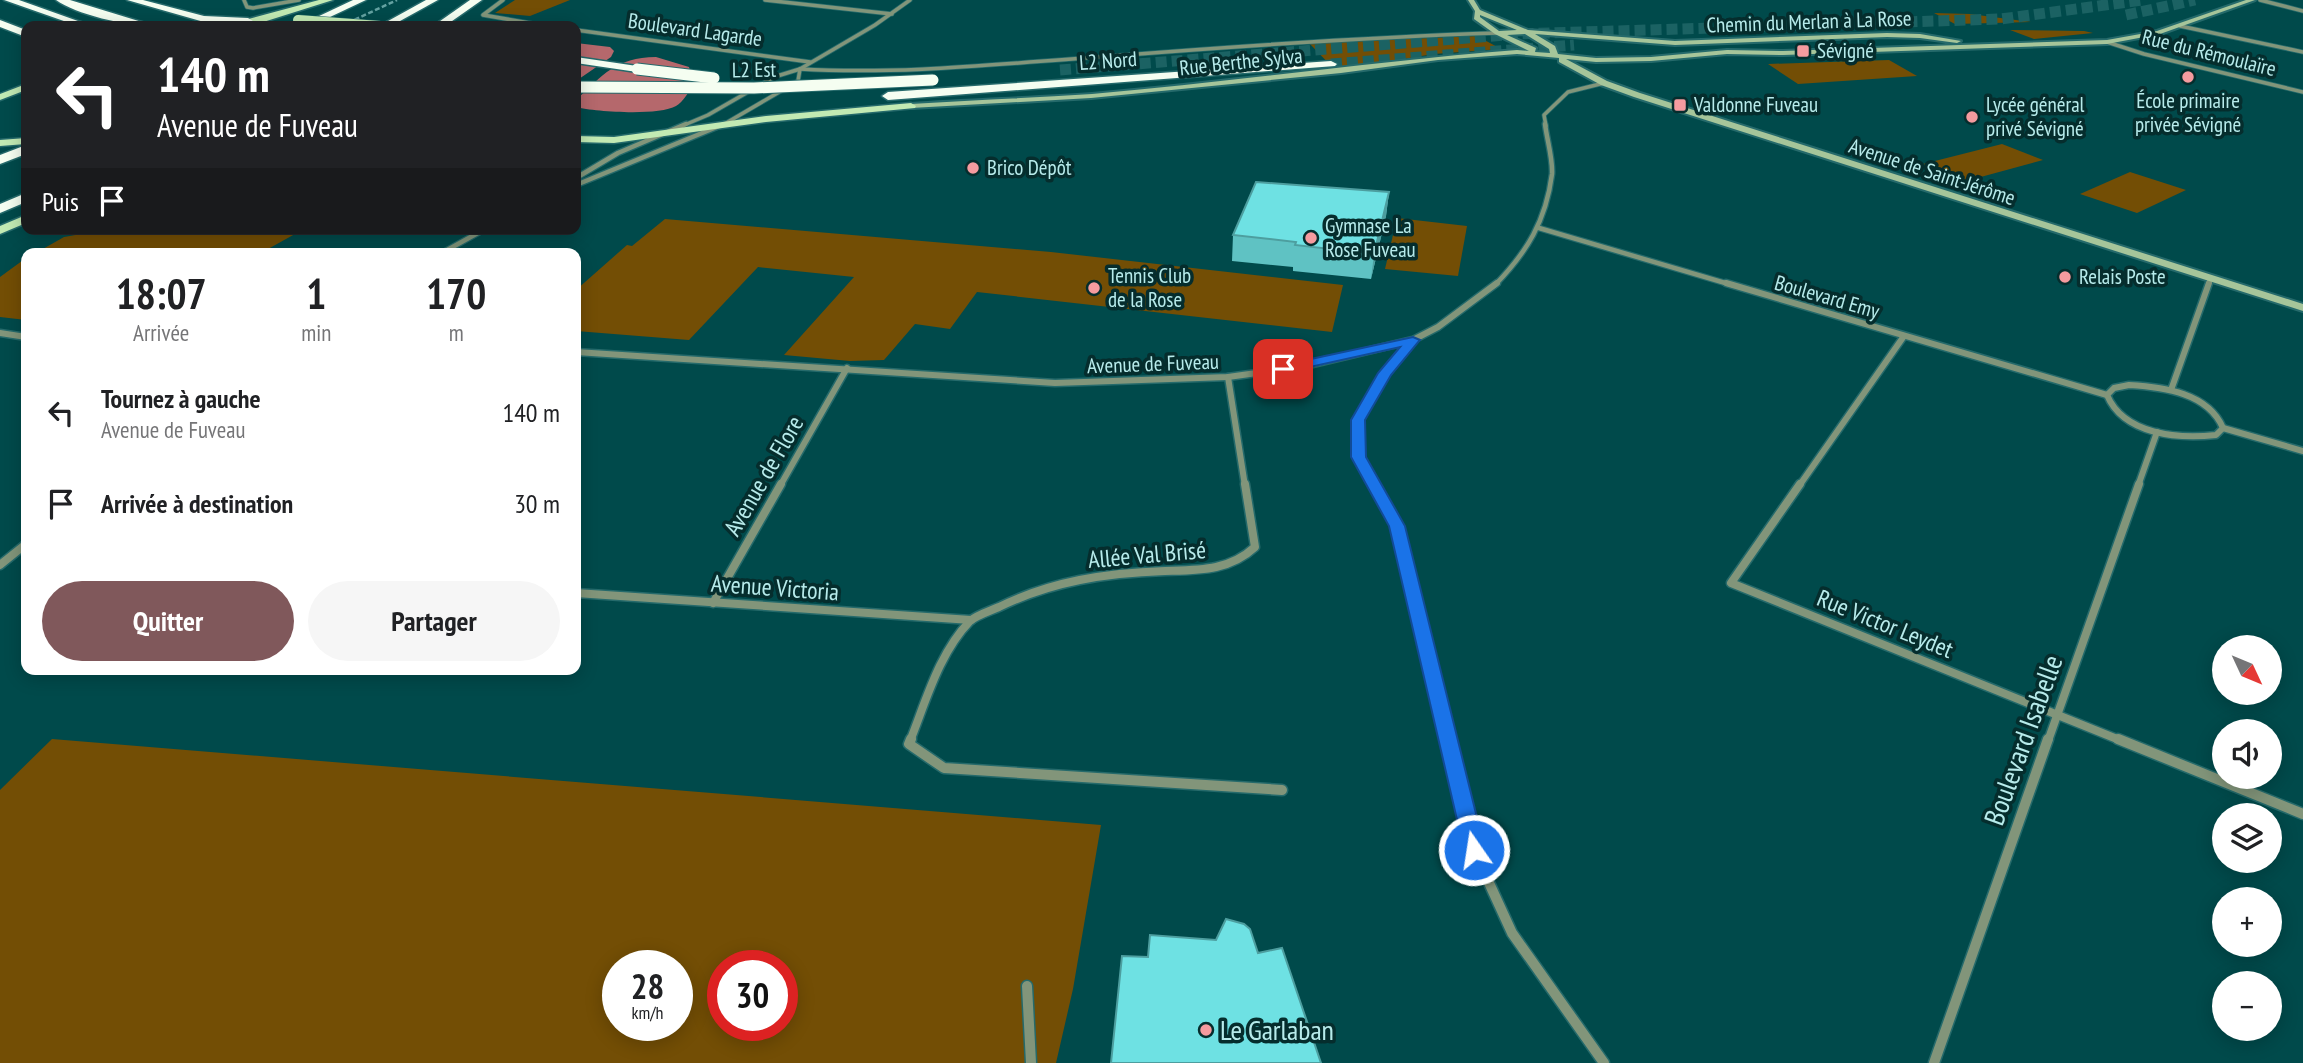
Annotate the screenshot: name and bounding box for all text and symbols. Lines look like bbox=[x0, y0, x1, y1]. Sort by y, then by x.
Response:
street label: Chemin du Merlan à La Rose bbox=[1706, 4, 1912, 39]
street label: Boulevard Lagarde bbox=[626, 7, 764, 52]
street label: Rue du Rémoulaïre bbox=[2139, 23, 2279, 82]
place label: Sévigné bbox=[1817, 37, 1874, 64]
text: 140 m bbox=[157, 42, 270, 106]
street label: Rue Berthe Sylva bbox=[1178, 42, 1304, 81]
marker: Sévigné bbox=[1795, 43, 1811, 59]
street label: L2 Nord bbox=[1078, 45, 1138, 76]
icon: left bbox=[42, 49, 133, 140]
street label: L2 Est bbox=[732, 56, 777, 83]
marker: École primaire privée Sévigné bbox=[2180, 69, 2196, 85]
place label: École primaire privée Sévigné bbox=[2135, 87, 2241, 138]
place label: Valdonne Fuveau bbox=[1693, 91, 1818, 118]
place label: Lycée général privé Sévigné bbox=[1986, 91, 2085, 142]
marker: Valdonne Fuveau bbox=[1672, 97, 1688, 113]
text: Avenue de Fuveau bbox=[157, 104, 358, 146]
marker: Lycée général privé Sévigné bbox=[1964, 109, 1980, 125]
street label: Avenue de Saint-Jérôme bbox=[1846, 132, 2019, 211]
place label: Brico Dépôt bbox=[987, 154, 1072, 181]
marker: Brico Dépôt bbox=[965, 160, 981, 176]
icon: arrive bbox=[93, 182, 131, 220]
text: Puis bbox=[42, 185, 79, 218]
place label: Gymnase La Rose Fuveau bbox=[1325, 212, 1416, 263]
marker: Gymnase La Rose Fuveau bbox=[1303, 230, 1319, 246]
place label: Tennis Club de la Rose bbox=[1108, 262, 1191, 313]
place label: Relais Poste bbox=[2079, 263, 2166, 290]
text: 18:07 bbox=[116, 266, 207, 321]
text: 1 bbox=[306, 266, 326, 321]
text: 170 bbox=[426, 266, 486, 321]
street label: Boulevard Emy bbox=[1772, 269, 1883, 324]
marker: Relais Poste bbox=[2057, 269, 2073, 285]
marker: Tennis Club de la Rose bbox=[1086, 280, 1102, 296]
text: Arrivée bbox=[133, 318, 189, 347]
text: min bbox=[301, 318, 331, 347]
text: m bbox=[449, 318, 464, 347]
pin bbox=[1253, 339, 1313, 399]
street label: Avenue de Fuveau bbox=[1087, 348, 1219, 379]
icon: arrive bbox=[1264, 350, 1302, 388]
text: Tournez à gauche bbox=[101, 382, 261, 415]
icon: left bbox=[42, 394, 80, 432]
text: 140 m bbox=[502, 396, 560, 429]
street label: Avenue de Flore bbox=[717, 410, 810, 541]
text: Avenue de Fuveau bbox=[101, 415, 245, 444]
icon: arrive bbox=[42, 485, 80, 523]
text: Arrivée à destination bbox=[101, 487, 293, 520]
text: 30 m bbox=[514, 487, 560, 520]
street label: Allée Val Brisé bbox=[1087, 534, 1207, 575]
street label: Avenue Victoria bbox=[710, 568, 840, 607]
button: Quitter bbox=[42, 581, 294, 661]
button: Partager bbox=[308, 581, 560, 661]
street label: Rue Victor Leydet bbox=[1813, 582, 1958, 665]
north arrow bbox=[2212, 635, 2282, 705]
map controls bbox=[2212, 635, 2282, 1041]
street label: Boulevard Isabelle bbox=[1975, 650, 2070, 830]
button: sound bbox=[2212, 719, 2282, 789]
button: layers bbox=[2212, 803, 2282, 873]
position arrow bbox=[1437, 813, 1511, 887]
button: + bbox=[2212, 887, 2282, 957]
speed limit sign: 30 bbox=[707, 950, 798, 1041]
text: 28 bbox=[631, 963, 664, 1009]
button: − bbox=[2212, 971, 2282, 1041]
text: km/h bbox=[632, 1001, 663, 1024]
place label: Le Garlaban bbox=[1220, 1011, 1334, 1048]
marker: Le Garlaban bbox=[1198, 1022, 1214, 1038]

